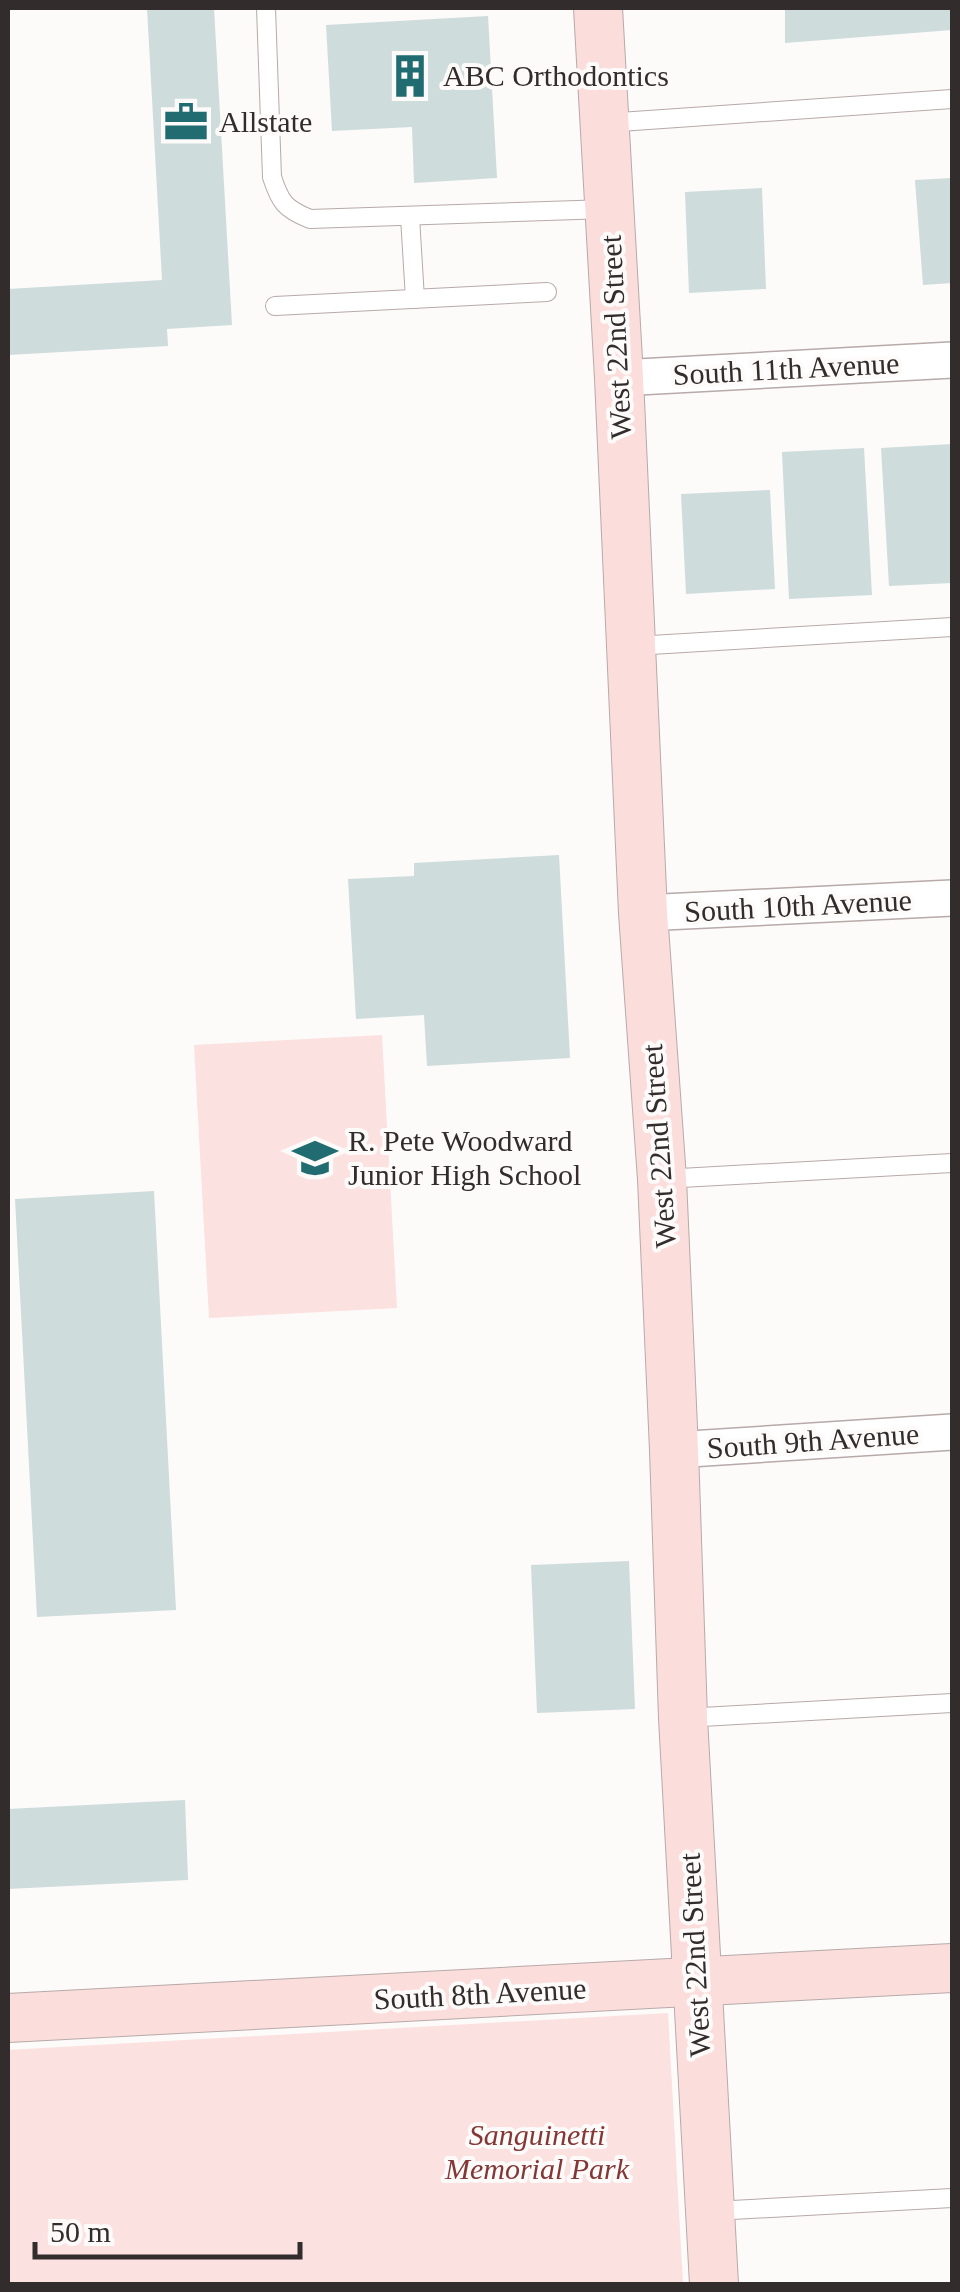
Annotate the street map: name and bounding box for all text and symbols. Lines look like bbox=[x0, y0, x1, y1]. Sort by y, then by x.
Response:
building icon: ABC Orthodontics bbox=[386, 52, 434, 100]
place label: ABC Orthodontics bbox=[443, 59, 669, 92]
office icon: Allstate bbox=[162, 98, 210, 146]
place label: Allstate bbox=[219, 105, 312, 138]
street label: West 22nd Street bbox=[594, 234, 637, 440]
street label: South 11th Avenue bbox=[672, 346, 900, 391]
street label: South 10th Avenue bbox=[683, 883, 913, 928]
street label: West 22nd Street bbox=[635, 1042, 682, 1249]
place label: R. Pete Woodward Junior High School bbox=[348, 1124, 581, 1191]
school or university icon: R. Pete Woodward Junior High School bbox=[291, 1134, 339, 1182]
street label: South 9th Avenue bbox=[706, 1417, 920, 1464]
street label: West 22nd Street bbox=[673, 1852, 716, 2058]
street label: South 8th Avenue bbox=[373, 1971, 587, 2016]
park label: Sanguinetti Memorial Park bbox=[444, 2118, 630, 2185]
scale bar bbox=[35, 2197, 300, 2259]
text: 50 m bbox=[50, 2215, 111, 2248]

